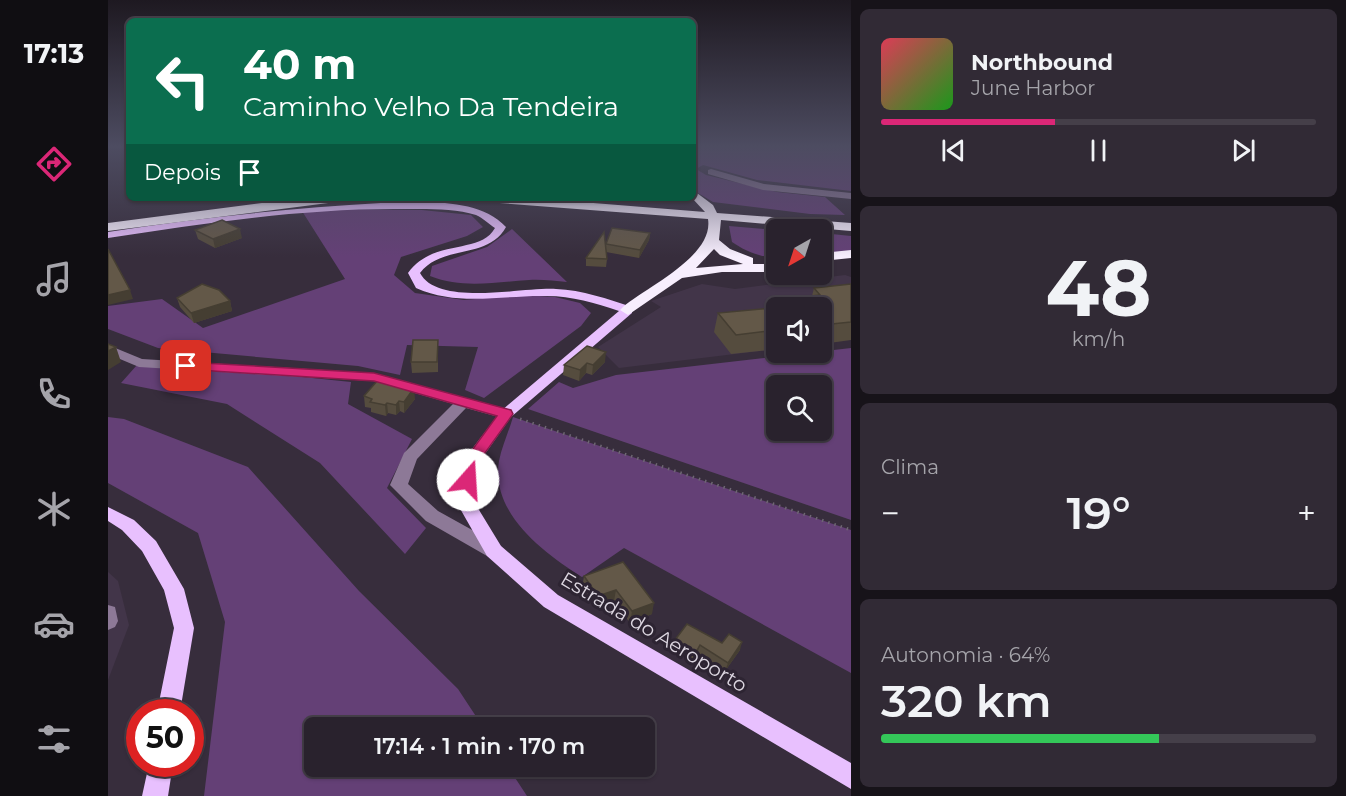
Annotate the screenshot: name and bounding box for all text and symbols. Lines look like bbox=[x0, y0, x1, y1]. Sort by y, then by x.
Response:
text: 17:13 bbox=[24, 37, 84, 70]
text: 40 m bbox=[243, 38, 356, 90]
icon: left bbox=[144, 42, 222, 120]
text: Northbound bbox=[971, 49, 1113, 76]
text: June Harbor bbox=[971, 76, 1095, 100]
text: Caminho Velho Da Tendeira bbox=[243, 90, 619, 123]
icon: previous bbox=[937, 134, 970, 167]
icon: pause bbox=[1082, 134, 1115, 167]
icon: next bbox=[1227, 134, 1260, 167]
icon: directions bbox=[33, 143, 75, 185]
icon: arrive bbox=[233, 156, 266, 189]
text: Depois bbox=[144, 159, 221, 186]
north arrow bbox=[766, 219, 832, 285]
map controls bbox=[766, 219, 832, 441]
text: 48 bbox=[1045, 240, 1152, 336]
icon: music bbox=[33, 258, 75, 300]
button: sound bbox=[766, 297, 832, 363]
text: km/h bbox=[1072, 327, 1125, 351]
pin bbox=[160, 340, 211, 391]
icon: arrive bbox=[169, 349, 202, 382]
icon: phone bbox=[33, 373, 75, 415]
button: search bbox=[766, 375, 832, 441]
position arrow bbox=[436, 448, 500, 512]
text: Clima bbox=[881, 455, 939, 479]
text: 19° bbox=[1066, 485, 1131, 540]
icon: climate bbox=[33, 488, 75, 530]
text: − bbox=[881, 493, 900, 533]
text: + bbox=[1297, 493, 1316, 533]
street label: Estrada do Aeroporto bbox=[556, 567, 752, 697]
icon: car bbox=[33, 603, 75, 645]
text: Autonomia · 64% bbox=[881, 643, 1050, 667]
text: 320 km bbox=[881, 673, 1052, 728]
speed limit sign: 50 bbox=[126, 699, 204, 777]
icon: filters bbox=[33, 718, 75, 760]
text: 17:14 · 1 min · 170 m bbox=[374, 733, 585, 760]

